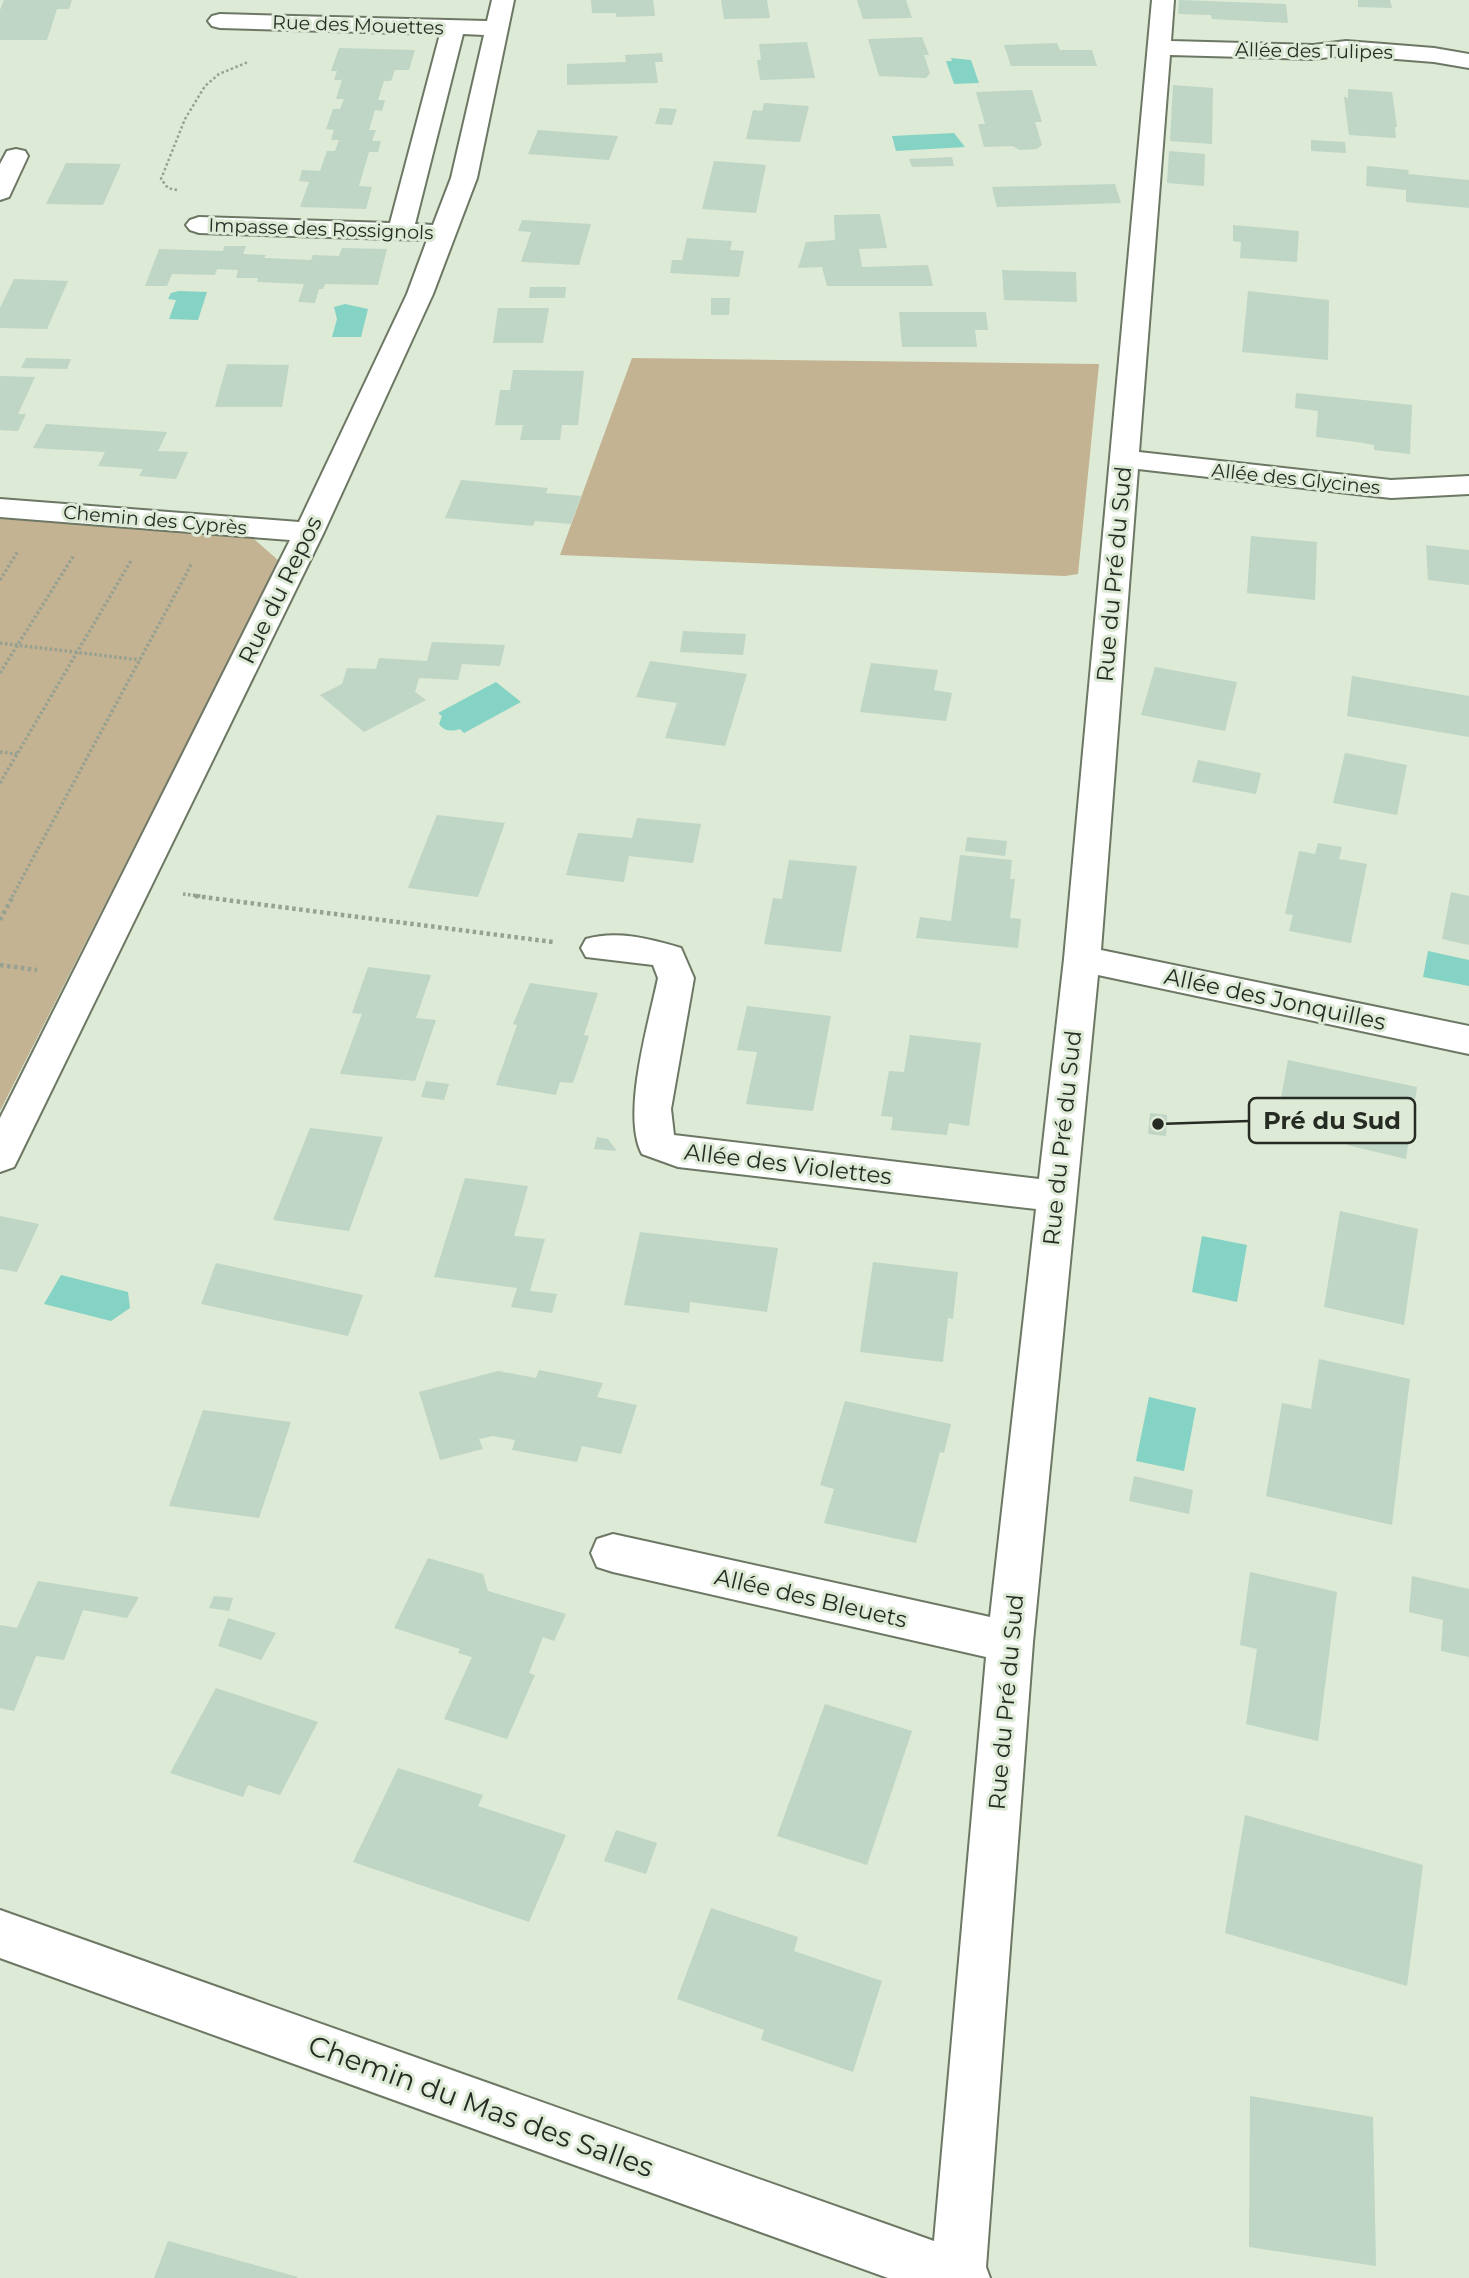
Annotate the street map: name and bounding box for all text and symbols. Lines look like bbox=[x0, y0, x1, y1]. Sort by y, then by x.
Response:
street label: Rue des Mouettes bbox=[272, 11, 444, 39]
street label: Allée des Tulipes bbox=[1235, 38, 1393, 64]
street label: Impasse des Rossignols bbox=[208, 214, 434, 244]
street label: Allée des Glycines bbox=[1211, 459, 1381, 499]
street label: Rue du Pré du Sud bbox=[1091, 465, 1137, 683]
street label: Chemin des Cyprès bbox=[62, 501, 248, 539]
street label: Rue du Repos bbox=[232, 512, 328, 668]
street label: Allée des Jonquilles bbox=[1162, 962, 1388, 1036]
street label: Rue du Pré du Sud bbox=[1037, 1029, 1087, 1247]
callout: Pré du Sud bbox=[1249, 1098, 1415, 1143]
text: Pré du Sud bbox=[1263, 1106, 1401, 1135]
street label: Allée des Violettes bbox=[683, 1137, 893, 1191]
street label: Allée des Bleuets bbox=[712, 1562, 910, 1634]
street label: Rue du Pré du Sud bbox=[983, 1593, 1029, 1811]
street label: Chemin du Mas des Salles bbox=[304, 2028, 658, 2184]

